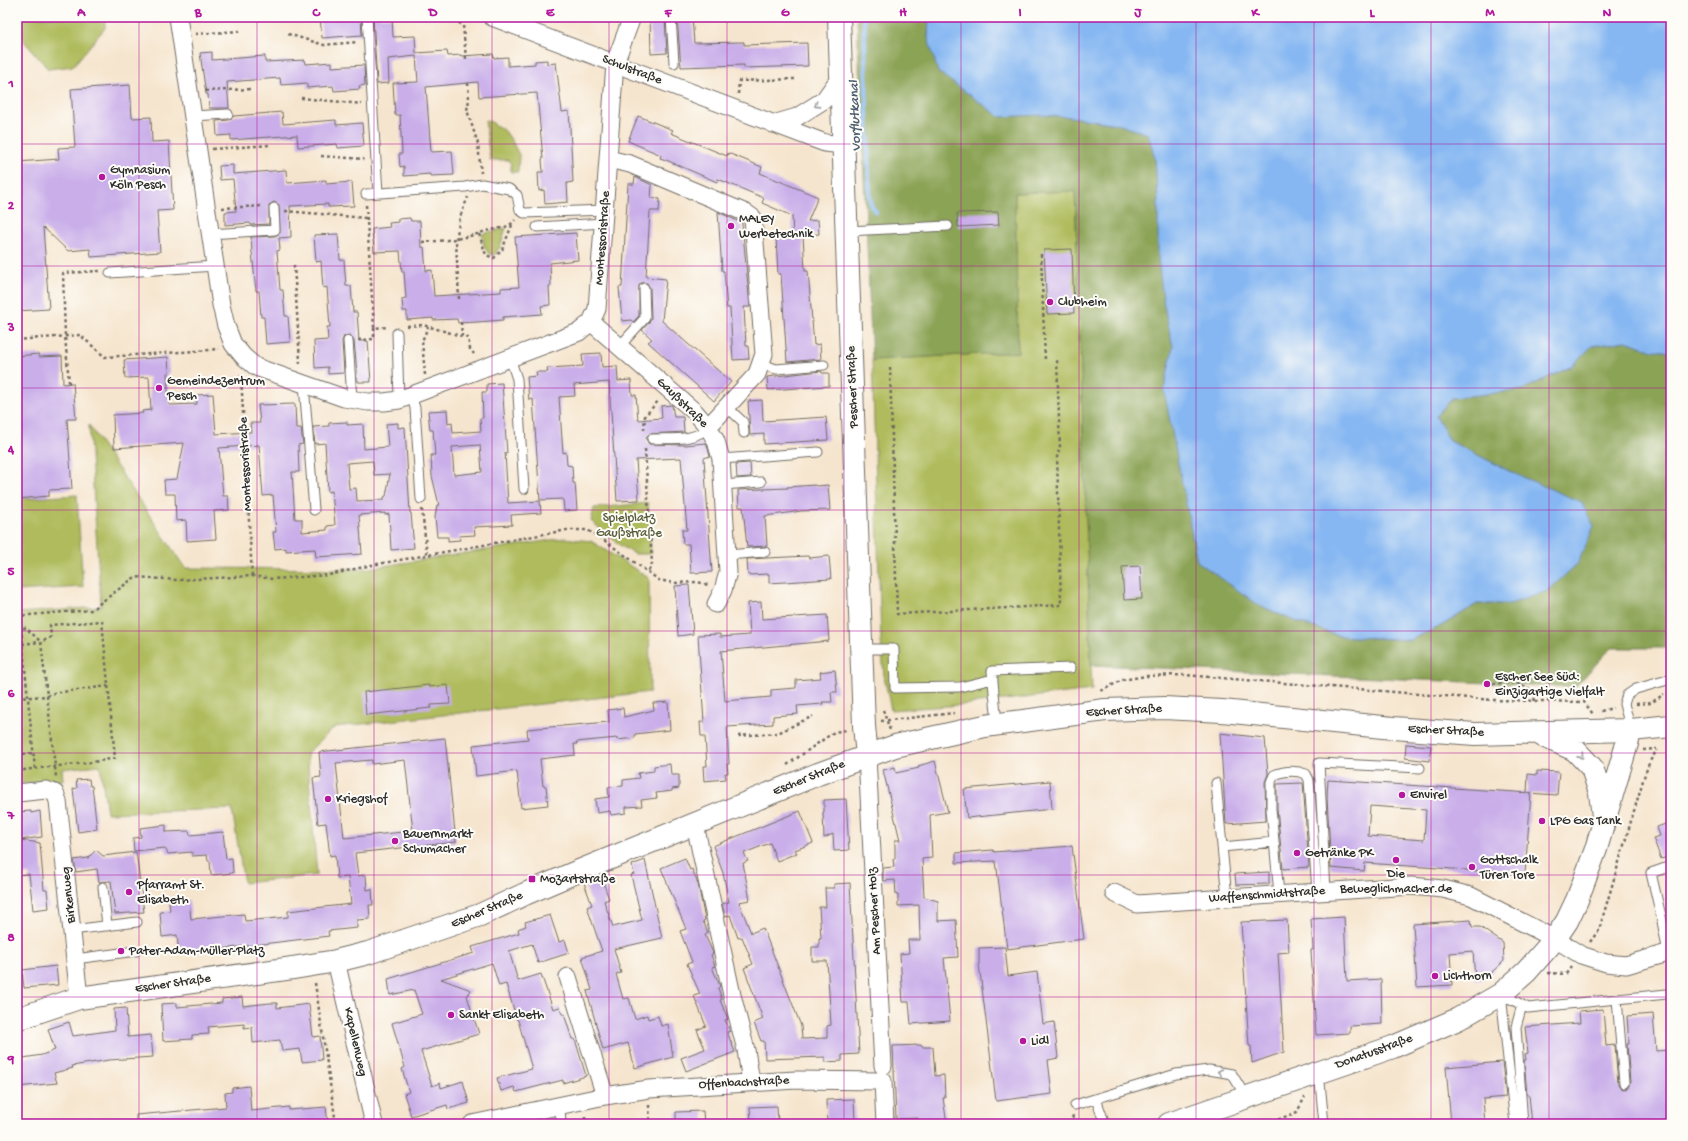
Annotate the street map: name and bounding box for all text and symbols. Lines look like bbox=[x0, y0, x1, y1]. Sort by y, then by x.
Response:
text: A bbox=[76, 6, 86, 21]
text: B bbox=[194, 6, 203, 21]
text: C bbox=[311, 6, 321, 21]
text: D bbox=[428, 6, 438, 21]
text: E bbox=[546, 6, 555, 21]
text: F bbox=[664, 6, 673, 21]
text: G bbox=[781, 6, 790, 21]
text: H bbox=[899, 6, 907, 21]
text: I bbox=[1018, 6, 1022, 21]
text: J bbox=[1134, 6, 1143, 21]
text: K bbox=[1250, 6, 1260, 21]
text: L bbox=[1370, 6, 1376, 21]
text: M bbox=[1485, 6, 1495, 21]
text: N bbox=[1603, 6, 1612, 21]
street label: Schulstraße bbox=[600, 52, 664, 88]
text: 1 bbox=[7, 77, 14, 92]
water label: Vorflutkanal bbox=[846, 79, 866, 152]
one-way arrow bbox=[814, 101, 821, 108]
place label: Gymnasium Köln Pesch bbox=[110, 163, 170, 193]
marker: Gymnasium Köln Pesch bbox=[97, 172, 107, 182]
street label: Montessoristraße bbox=[592, 190, 614, 286]
text: 2 bbox=[8, 199, 15, 214]
place label: MALEY Werbetechnik bbox=[739, 212, 814, 242]
marker: MALEY Werbetechnik bbox=[726, 221, 736, 231]
place label: Clubheim bbox=[1058, 295, 1107, 310]
marker: Clubheim bbox=[1045, 297, 1055, 307]
text: 3 bbox=[7, 321, 15, 336]
street label: Pescher Straße bbox=[844, 345, 862, 429]
place label: Gemeindezentrum Pesch bbox=[166, 374, 265, 404]
street label: Gaußstraße bbox=[653, 375, 711, 431]
marker: Gemeindezentrum Pesch bbox=[154, 383, 164, 393]
street label: Montessoristraße bbox=[236, 416, 256, 511]
text: 4 bbox=[7, 443, 15, 458]
park label: Spielplatz Gaußstraße bbox=[596, 511, 662, 541]
text: 5 bbox=[8, 565, 15, 580]
place label: Escher See Süd: Einzigartige Vielfalt bbox=[1495, 670, 1606, 700]
marker: Escher See Süd: Einzigartige Vielfalt bbox=[1482, 679, 1492, 689]
text: 6 bbox=[8, 687, 15, 702]
street label: Escher Straße bbox=[1085, 701, 1163, 720]
street label: Escher Straße bbox=[1407, 722, 1485, 741]
one-way arrow bbox=[1577, 752, 1584, 759]
street label: Escher Straße bbox=[771, 757, 848, 799]
place label: Envirel bbox=[1410, 788, 1447, 803]
marker: Envirel bbox=[1397, 790, 1407, 800]
place label: Kriegshof bbox=[336, 792, 388, 807]
marker: Kriegshof bbox=[323, 794, 333, 804]
text: 7 bbox=[7, 809, 16, 824]
place label: LPG Gas Tank bbox=[1550, 814, 1622, 829]
marker: LPG Gas Tank bbox=[1537, 816, 1547, 826]
place label: Bauernmarkt Schumacher bbox=[402, 827, 474, 857]
marker: Bauernmarkt Schumacher bbox=[390, 836, 400, 846]
place label: Getränke PK bbox=[1305, 846, 1375, 861]
marker: Getränke PK bbox=[1292, 848, 1302, 858]
place label: Gottschalk Türen Tore bbox=[1479, 853, 1539, 883]
marker: Die Beweglichmacher.de bbox=[1391, 855, 1401, 865]
marker: Gottschalk Türen Tore bbox=[1467, 862, 1477, 872]
street label: Birkenweg bbox=[59, 866, 80, 925]
street label: Am Pescher Holz bbox=[865, 866, 885, 955]
place label: Die Beweglichmacher.de bbox=[1339, 867, 1452, 897]
place label: Mozartstraße bbox=[540, 872, 615, 887]
marker: Mozartstraße bbox=[527, 874, 537, 884]
place label: Pfarramt St. Elisabeth bbox=[136, 878, 205, 908]
street label: Waffenschmidtstraße bbox=[1208, 883, 1326, 907]
marker: Pfarramt St. Elisabeth bbox=[124, 887, 134, 897]
street label: Escher Straße bbox=[449, 888, 525, 932]
text: 8 bbox=[7, 931, 15, 946]
place label: Pater-Adam-Müller-Platz bbox=[128, 944, 266, 959]
marker: Pater-Adam-Müller-Platz bbox=[116, 946, 126, 956]
place label: Lichthorn bbox=[1443, 969, 1493, 984]
street label: Escher Straße bbox=[134, 971, 212, 997]
marker: Lichthorn bbox=[1430, 971, 1440, 981]
street label: Kapellenweg bbox=[340, 1006, 370, 1078]
place label: Sankt Elisabeth bbox=[459, 1008, 544, 1023]
marker: Sankt Elisabeth bbox=[446, 1010, 456, 1020]
street label: Donatusstraße bbox=[1332, 1031, 1415, 1073]
place label: Lidl bbox=[1031, 1034, 1049, 1049]
marker: Lidl bbox=[1018, 1036, 1028, 1046]
text: 9 bbox=[7, 1053, 15, 1068]
one-way arrow bbox=[1217, 1068, 1223, 1076]
street label: Offenbachstraße bbox=[698, 1073, 790, 1093]

